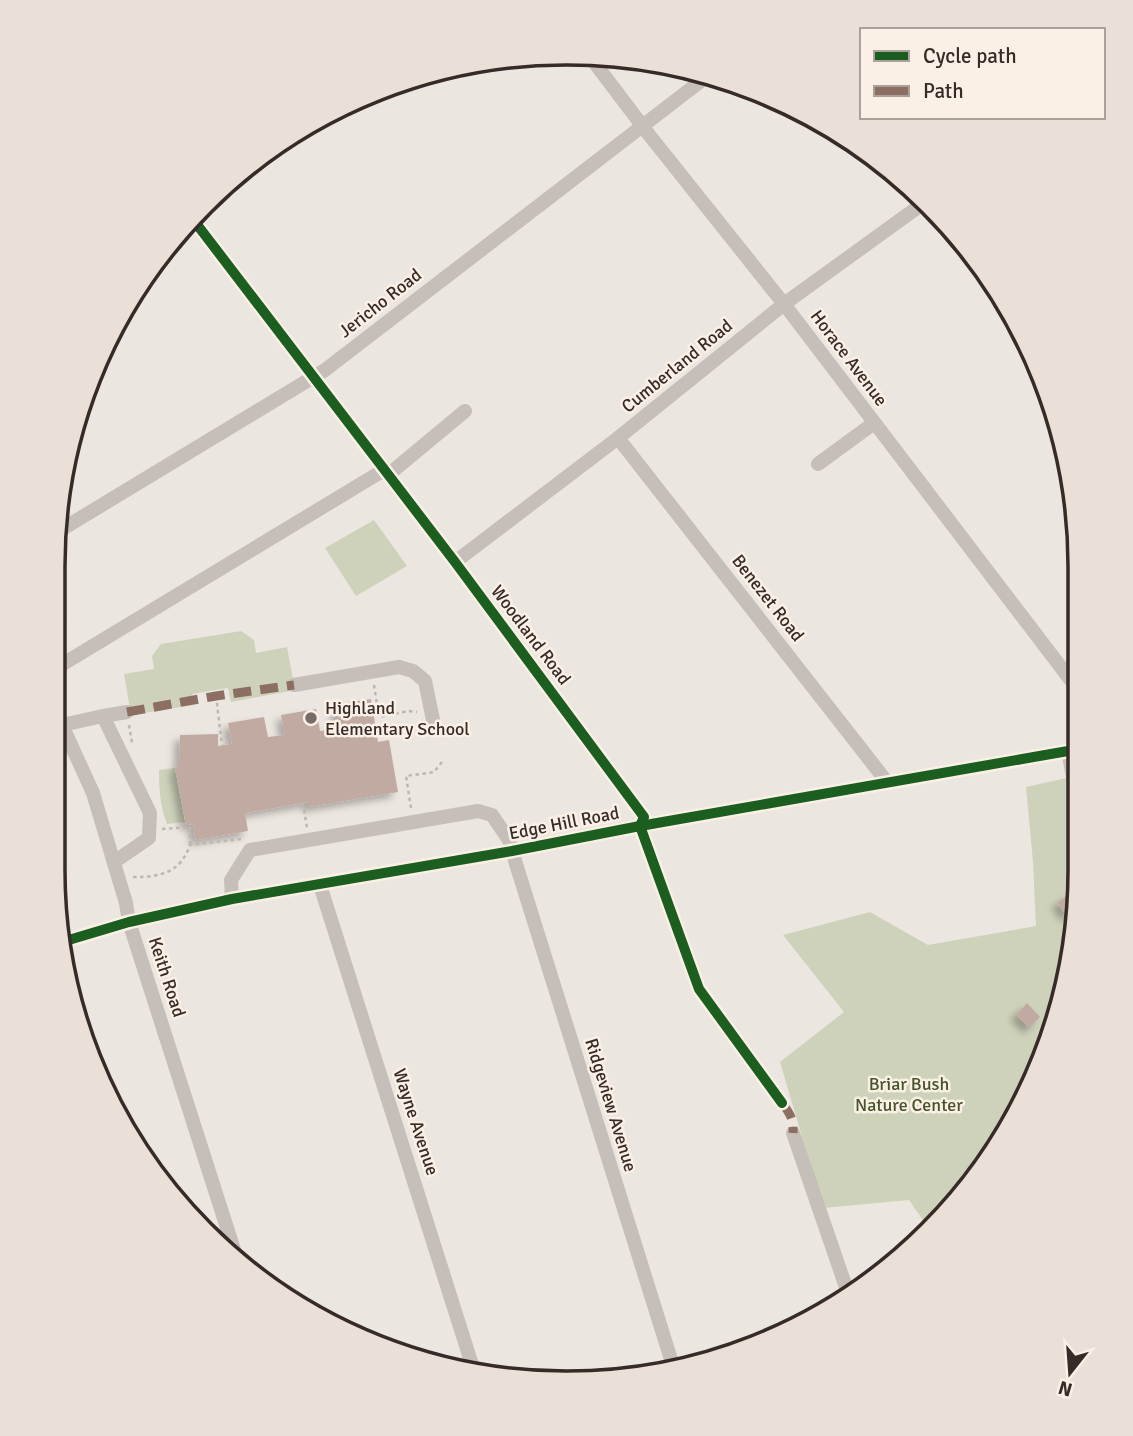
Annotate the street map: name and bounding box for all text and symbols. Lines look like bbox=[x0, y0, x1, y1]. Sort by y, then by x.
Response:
legend bbox=[860, 28, 1105, 119]
text: Cycle path bbox=[923, 43, 1017, 69]
text: Path bbox=[923, 78, 964, 104]
street label: Jericho Road bbox=[334, 264, 426, 342]
street label: Horace Avenue bbox=[806, 306, 892, 410]
street label: Cumberland Road bbox=[617, 315, 737, 417]
street label: Benezet Road bbox=[727, 550, 809, 646]
street label: Woodland Road bbox=[486, 581, 576, 689]
place label: Highland Elementary School bbox=[325, 697, 470, 740]
marker: Highland Elementary School bbox=[303, 710, 319, 726]
street label: Edge Hill Road bbox=[507, 802, 621, 844]
street label: Keith Road bbox=[144, 934, 190, 1020]
street label: Ridgeview Avenue bbox=[580, 1036, 642, 1174]
street label: Wayne Avenue bbox=[388, 1066, 444, 1178]
park label: Briar Bush Nature Center bbox=[855, 1073, 963, 1116]
north arrow bbox=[1035, 1338, 1105, 1408]
text: N bbox=[1055, 1375, 1075, 1402]

